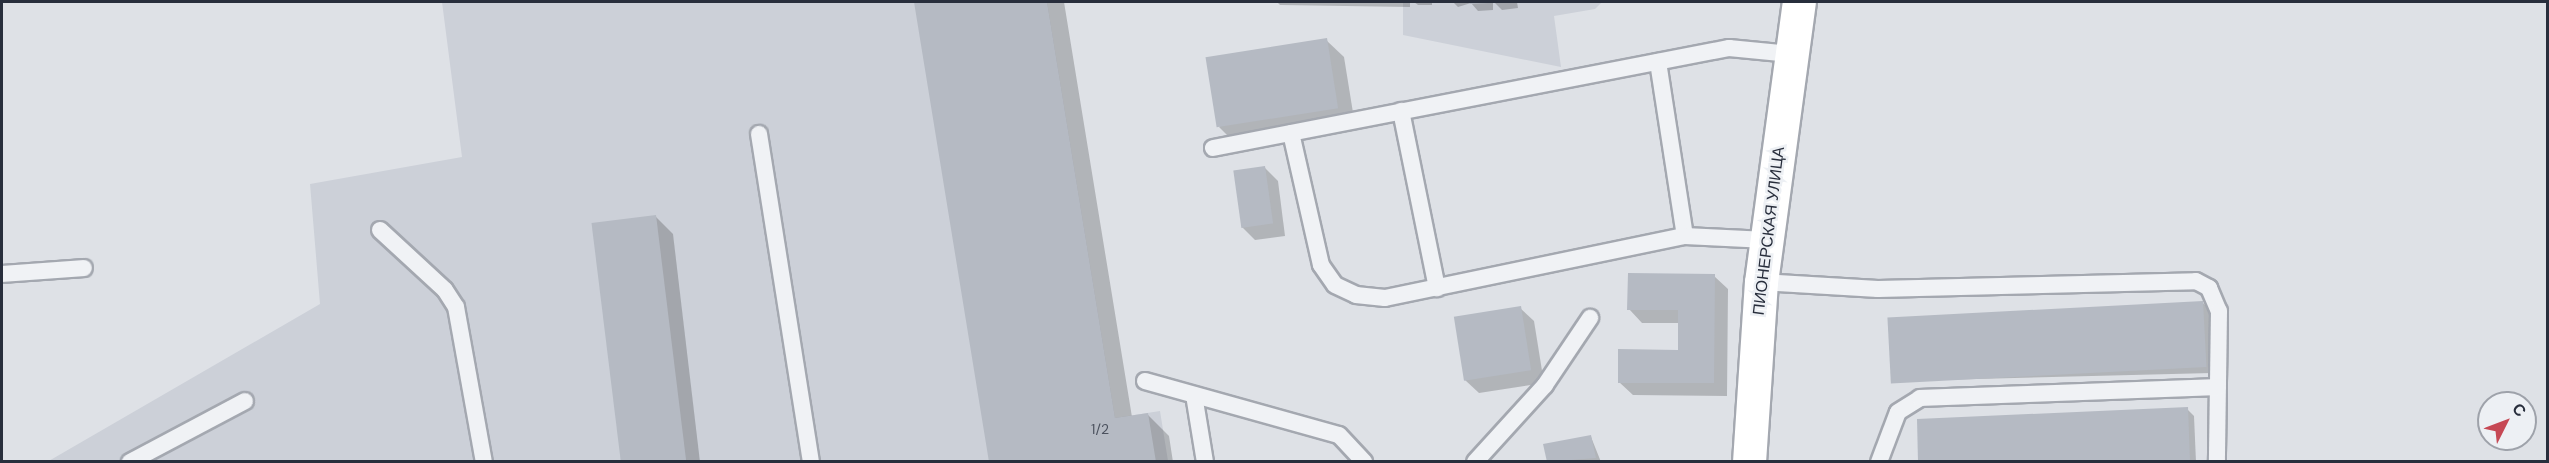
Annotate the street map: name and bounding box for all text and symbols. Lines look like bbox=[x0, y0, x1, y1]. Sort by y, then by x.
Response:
street label: ПИОНЕРСКАЯ УЛИЦА bbox=[1749, 146, 1789, 316]
north arrow bbox=[2477, 391, 2537, 451]
text: С bbox=[2508, 399, 2531, 421]
house number: 1/2 bbox=[1091, 421, 1109, 437]

